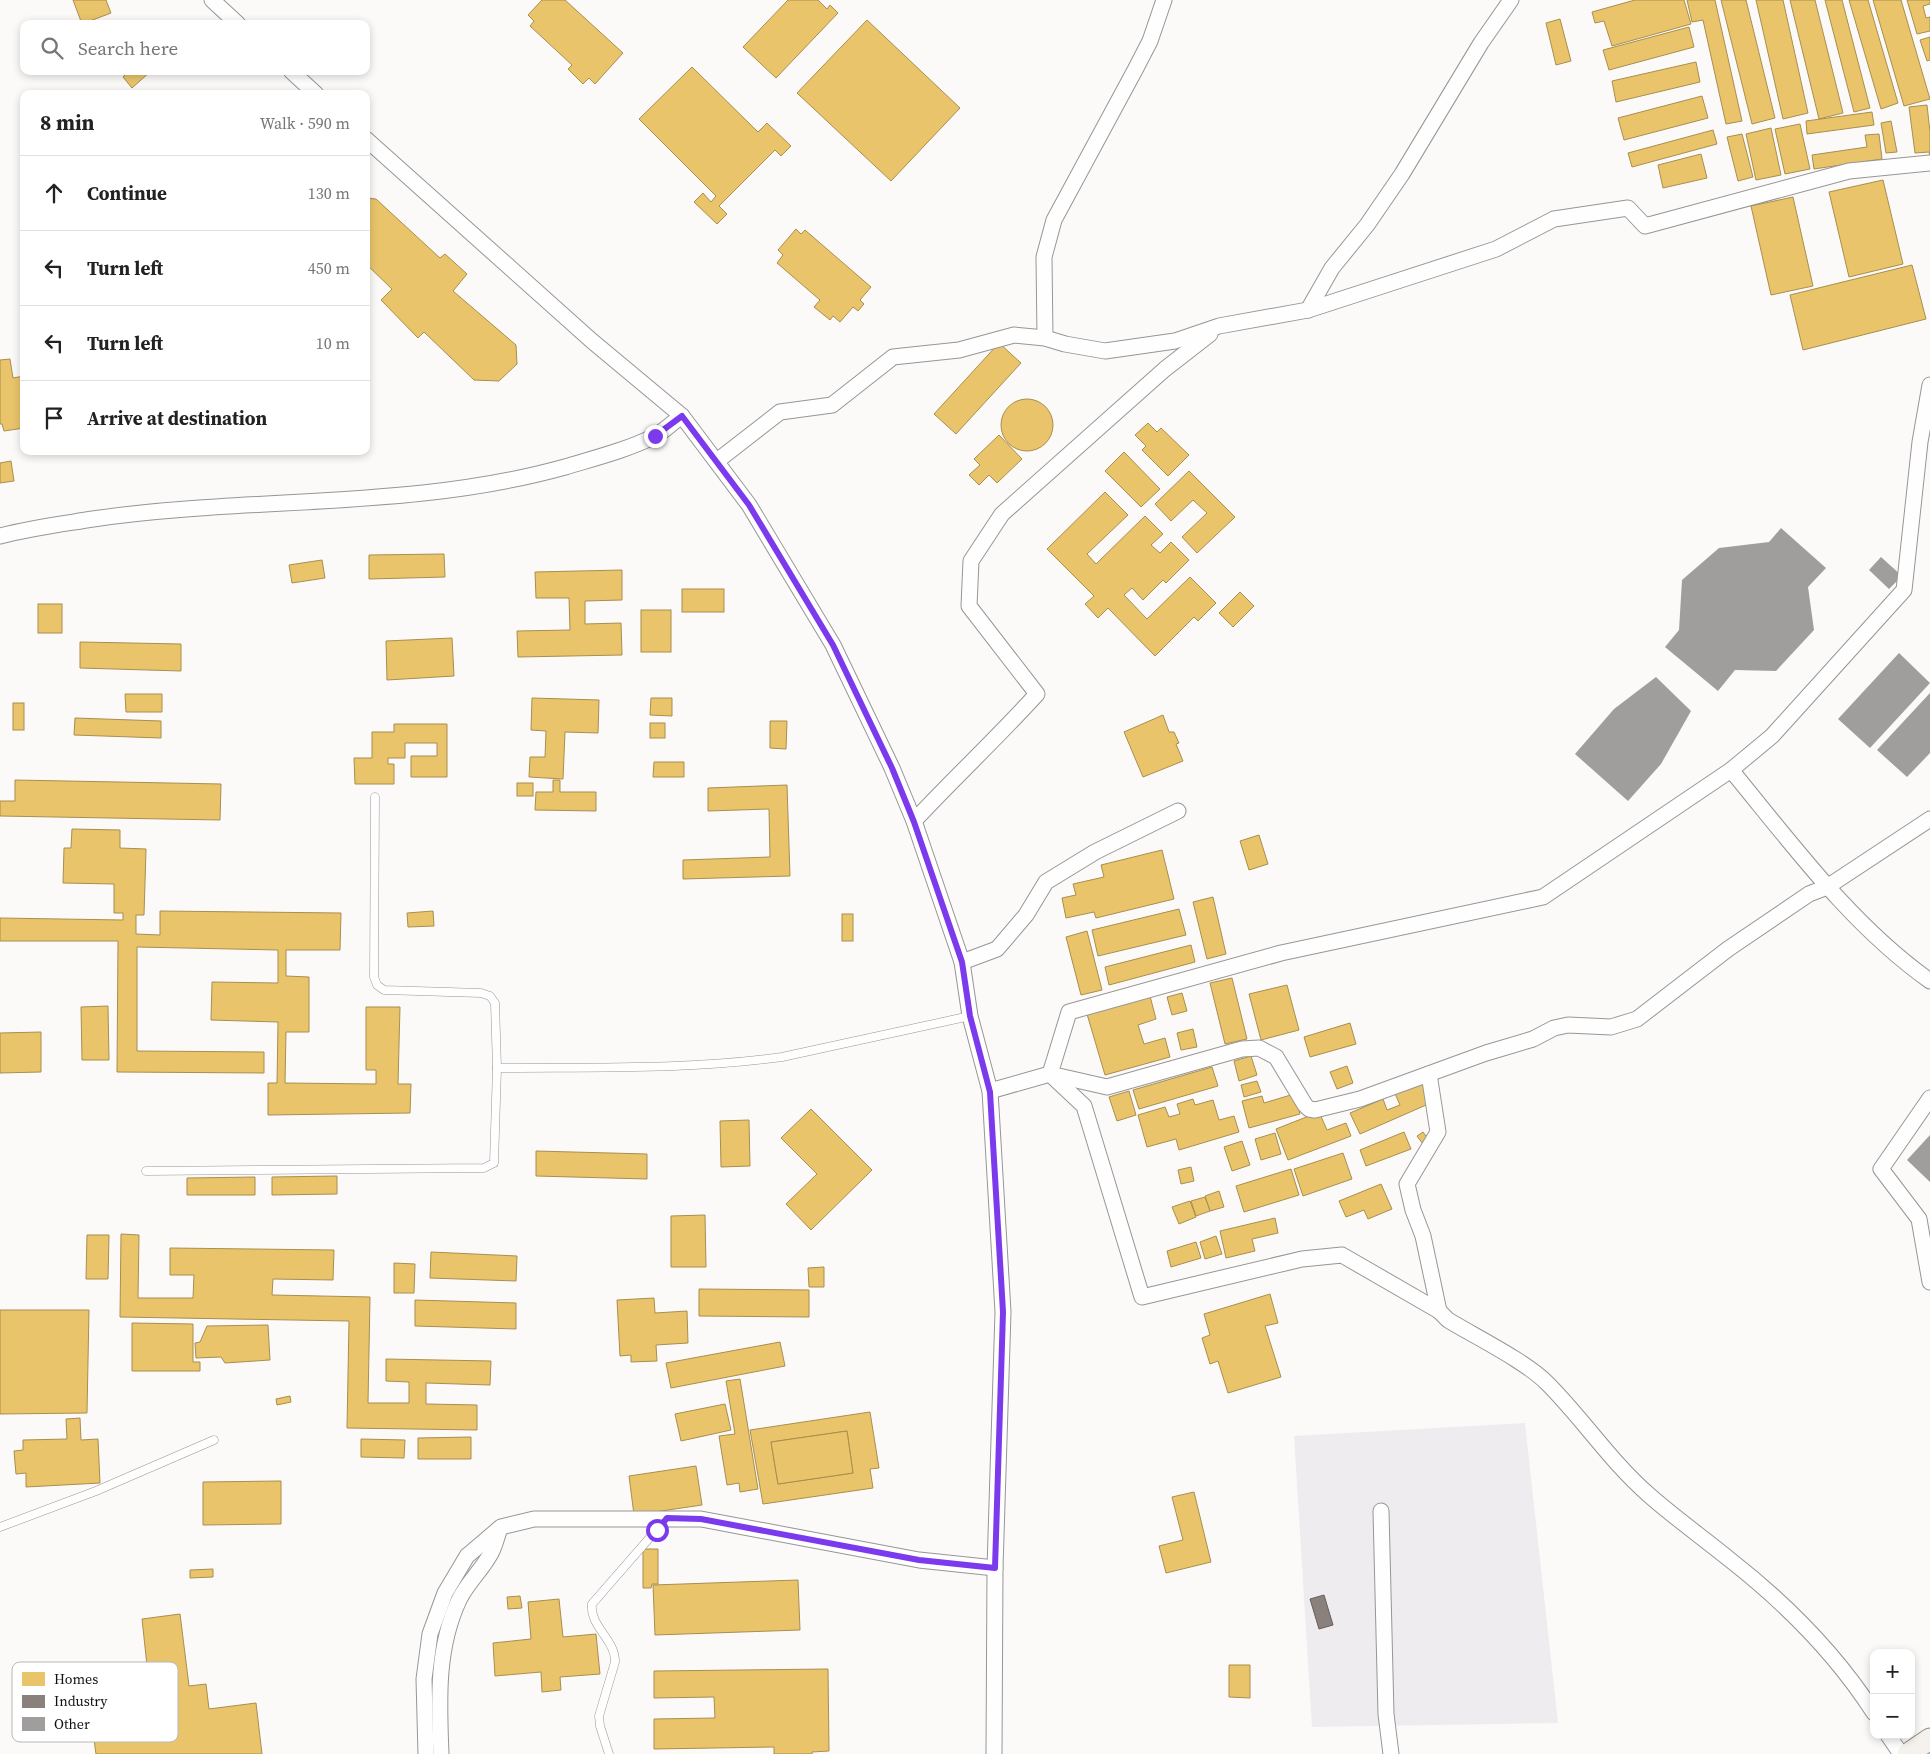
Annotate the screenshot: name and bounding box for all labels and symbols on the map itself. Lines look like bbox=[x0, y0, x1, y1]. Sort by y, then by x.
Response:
route end bbox=[644, 425, 667, 448]
route start bbox=[646, 1519, 669, 1542]
legend bbox=[12, 1662, 178, 1742]
text: Homes bbox=[54, 1669, 98, 1689]
text: Industry bbox=[54, 1691, 108, 1711]
text: Other bbox=[54, 1714, 90, 1734]

